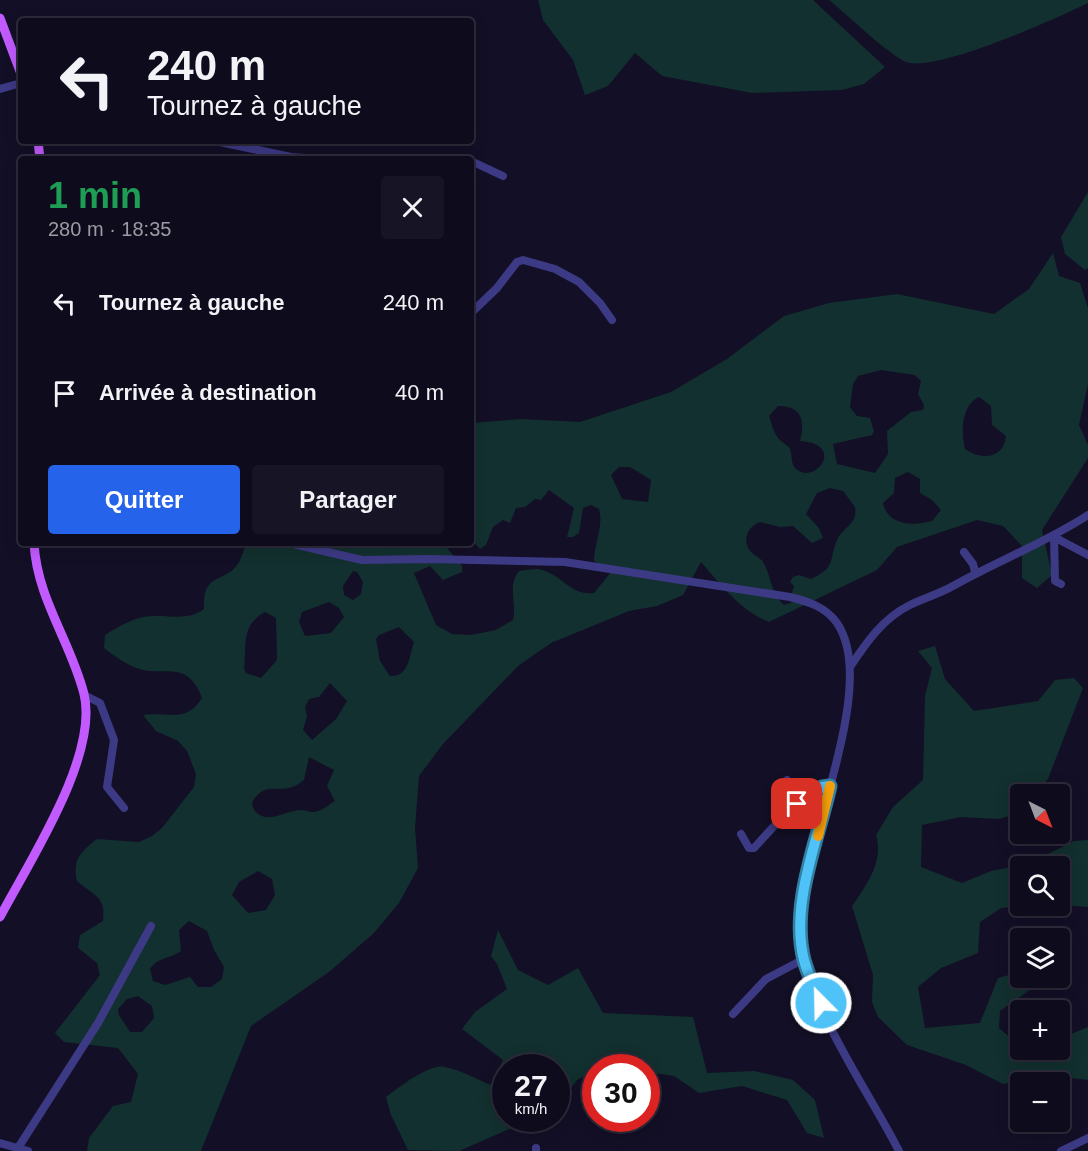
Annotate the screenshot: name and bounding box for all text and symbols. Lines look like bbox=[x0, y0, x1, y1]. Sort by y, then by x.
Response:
icon: left bbox=[48, 42, 126, 120]
text: 240 m bbox=[147, 42, 266, 89]
text: Tournez à gauche bbox=[147, 91, 362, 121]
text: 1 min bbox=[48, 175, 142, 216]
button: close bbox=[381, 176, 444, 239]
text: 280 m · 18:35 bbox=[48, 218, 171, 240]
icon: left bbox=[48, 287, 81, 320]
text: Tournez à gauche bbox=[99, 290, 284, 315]
text: 240 m bbox=[383, 290, 444, 315]
icon: arrive bbox=[48, 377, 81, 410]
text: Arrivée à destination bbox=[99, 380, 317, 405]
text: 40 m bbox=[395, 380, 444, 405]
button: Quitter bbox=[48, 465, 240, 534]
button: Partager bbox=[252, 465, 444, 534]
pin bbox=[771, 778, 822, 829]
north arrow bbox=[1010, 784, 1070, 844]
map controls bbox=[1010, 784, 1070, 1132]
icon: arrive bbox=[780, 787, 813, 820]
button: search bbox=[1010, 856, 1070, 916]
button: layers bbox=[1010, 928, 1070, 988]
position arrow bbox=[789, 971, 853, 1035]
button: + bbox=[1010, 1000, 1070, 1060]
speed limit sign: 30 bbox=[582, 1054, 660, 1132]
text: 27 bbox=[514, 1069, 548, 1102]
button: − bbox=[1010, 1072, 1070, 1132]
text: km/h bbox=[515, 1100, 547, 1117]

